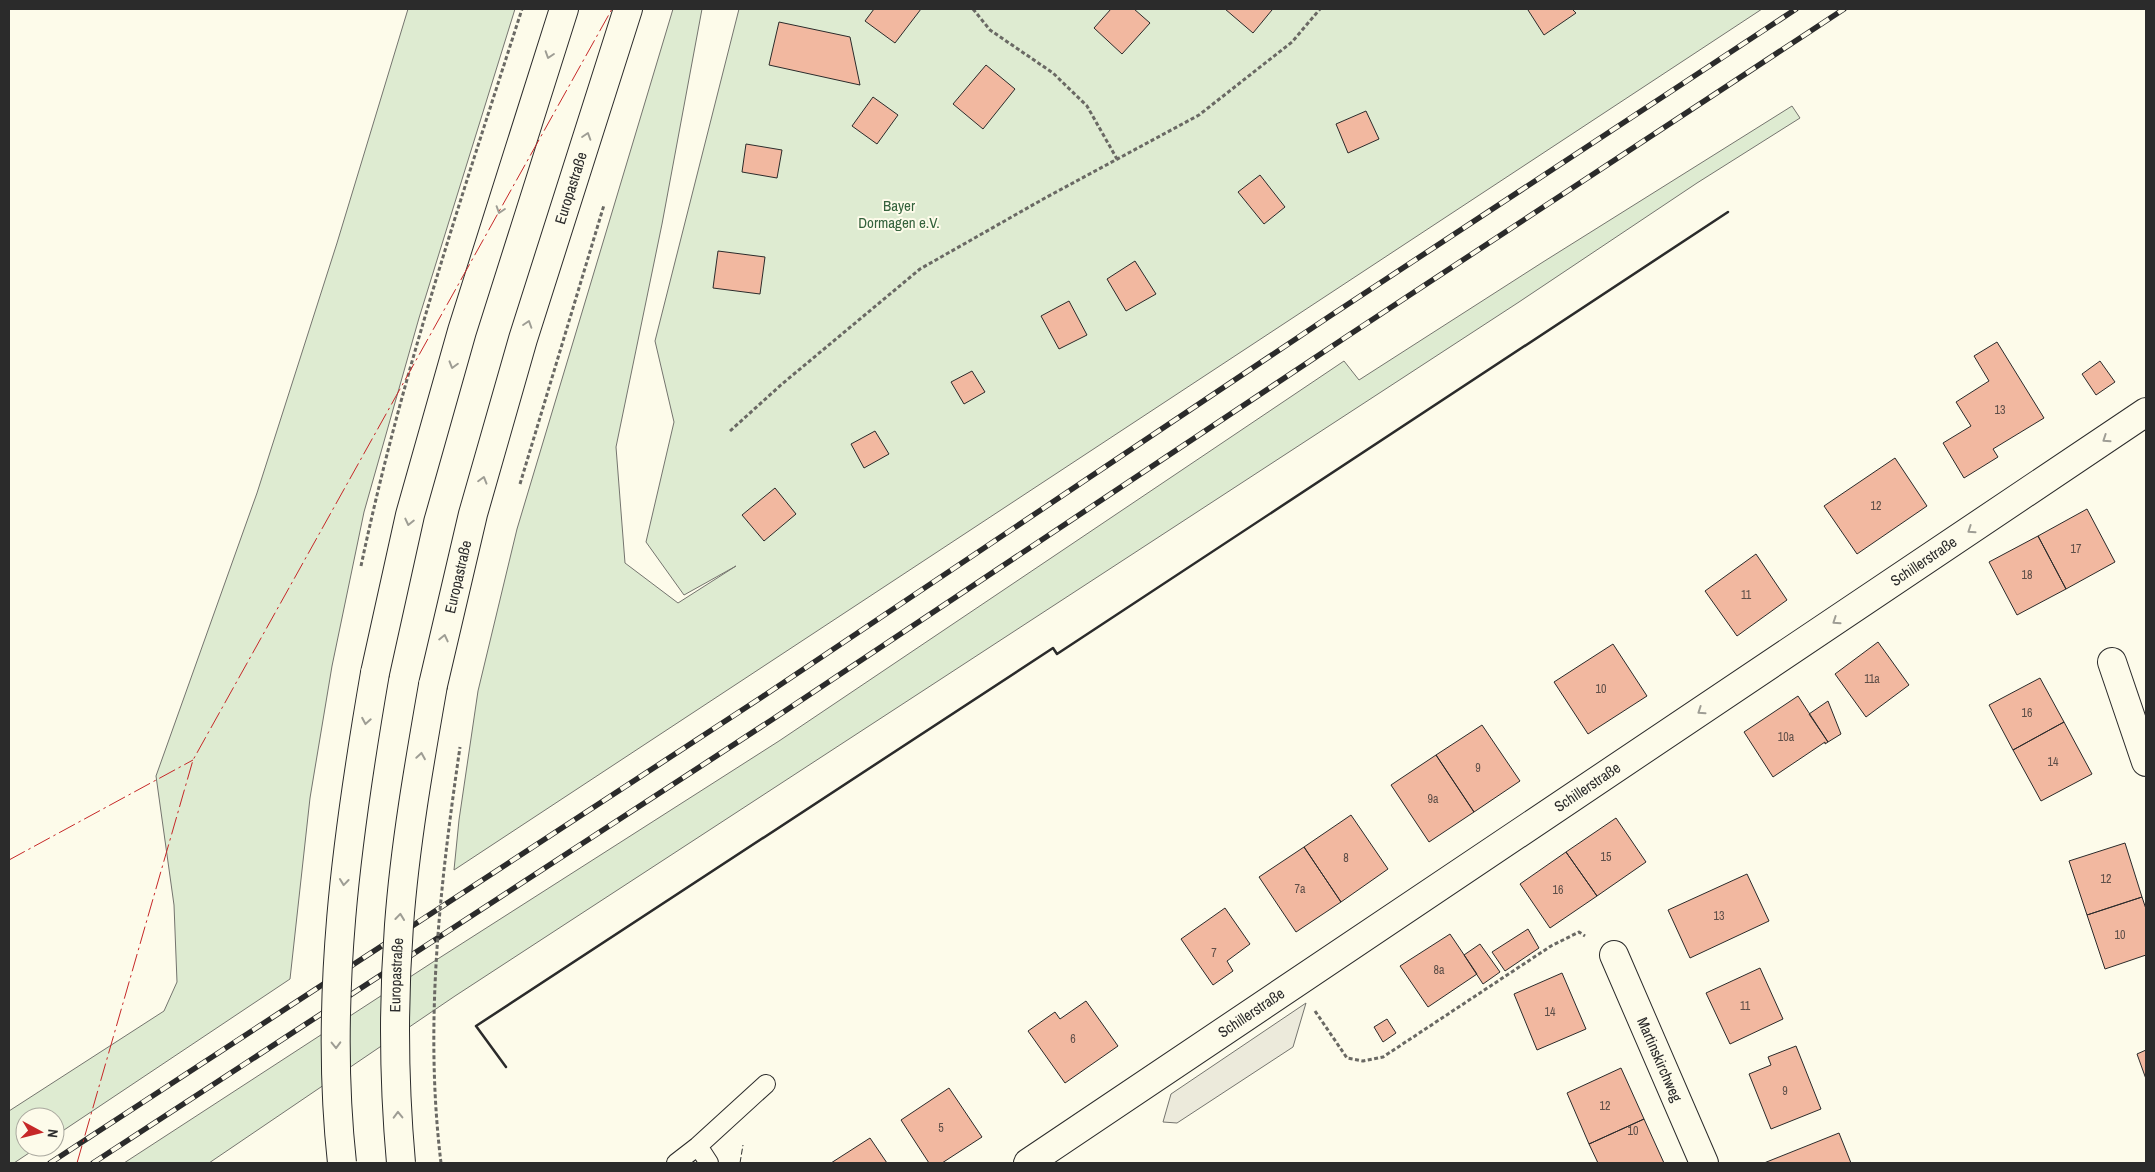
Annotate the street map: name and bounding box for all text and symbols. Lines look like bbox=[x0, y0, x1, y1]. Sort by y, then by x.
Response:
one-way arrow bbox=[545, 51, 555, 59]
one-way arrow bbox=[582, 132, 592, 141]
street label: Europastraße bbox=[549, 149, 592, 227]
park label: Bayer Dormagen e.V. bbox=[858, 195, 940, 233]
one-way arrow bbox=[496, 206, 506, 214]
one-way arrow bbox=[522, 320, 532, 329]
one-way arrow bbox=[448, 361, 458, 369]
house number: 13 bbox=[1995, 402, 2005, 418]
one-way arrow bbox=[2102, 433, 2112, 442]
one-way arrow bbox=[477, 477, 487, 485]
house number: 12 bbox=[1871, 498, 1881, 514]
one-way arrow bbox=[404, 517, 415, 526]
one-way arrow bbox=[1967, 524, 1977, 533]
street label: Schillerstraße bbox=[1886, 531, 1961, 591]
street label: Europastraße bbox=[439, 538, 477, 616]
house number: 17 bbox=[2071, 541, 2082, 557]
house number: 18 bbox=[2022, 567, 2032, 583]
house number: 11 bbox=[1741, 587, 1752, 603]
one-way arrow bbox=[1832, 615, 1842, 624]
one-way arrow bbox=[438, 634, 449, 642]
house number: 11a bbox=[1864, 671, 1880, 687]
house number: 10 bbox=[1596, 681, 1606, 697]
one-way arrow bbox=[1697, 705, 1707, 714]
house number: 16 bbox=[2022, 705, 2032, 721]
one-way arrow bbox=[362, 717, 372, 726]
house number: 10a bbox=[1778, 729, 1795, 745]
one-way arrow bbox=[415, 752, 425, 761]
house number: 14 bbox=[2048, 754, 2059, 770]
street label: Schillerstraße bbox=[1550, 757, 1625, 817]
house number: 9 bbox=[1475, 760, 1481, 776]
house number: 9a bbox=[1428, 791, 1439, 807]
house number: 15 bbox=[1601, 849, 1612, 865]
house number: 8 bbox=[1343, 850, 1349, 866]
house number: 12 bbox=[2101, 871, 2111, 887]
one-way arrow bbox=[339, 879, 350, 887]
house number: 7a bbox=[1295, 881, 1306, 897]
house number: 16 bbox=[1553, 882, 1563, 898]
house number: 13 bbox=[1714, 908, 1724, 924]
one-way arrow bbox=[394, 913, 405, 921]
house number: 10 bbox=[2115, 927, 2125, 943]
street label: Europastraße bbox=[384, 937, 408, 1013]
house number: 7 bbox=[1211, 945, 1217, 961]
house number: 8a bbox=[1434, 962, 1445, 978]
street label: Schillerstraße bbox=[1214, 983, 1289, 1042]
house number: 11 bbox=[1740, 998, 1751, 1014]
house number: 14 bbox=[1545, 1004, 1556, 1020]
street label: Martinskirchweg bbox=[1632, 1014, 1687, 1105]
house number: 6 bbox=[1070, 1031, 1076, 1047]
one-way arrow bbox=[330, 1041, 341, 1049]
house number: 9 bbox=[1782, 1083, 1788, 1099]
house number: 12 bbox=[1600, 1098, 1610, 1114]
north arrow bbox=[15, 1107, 65, 1157]
one-way arrow bbox=[392, 1110, 403, 1118]
house number: 5 bbox=[938, 1120, 944, 1136]
house number: 10 bbox=[1628, 1123, 1638, 1139]
text: N bbox=[43, 1128, 62, 1139]

